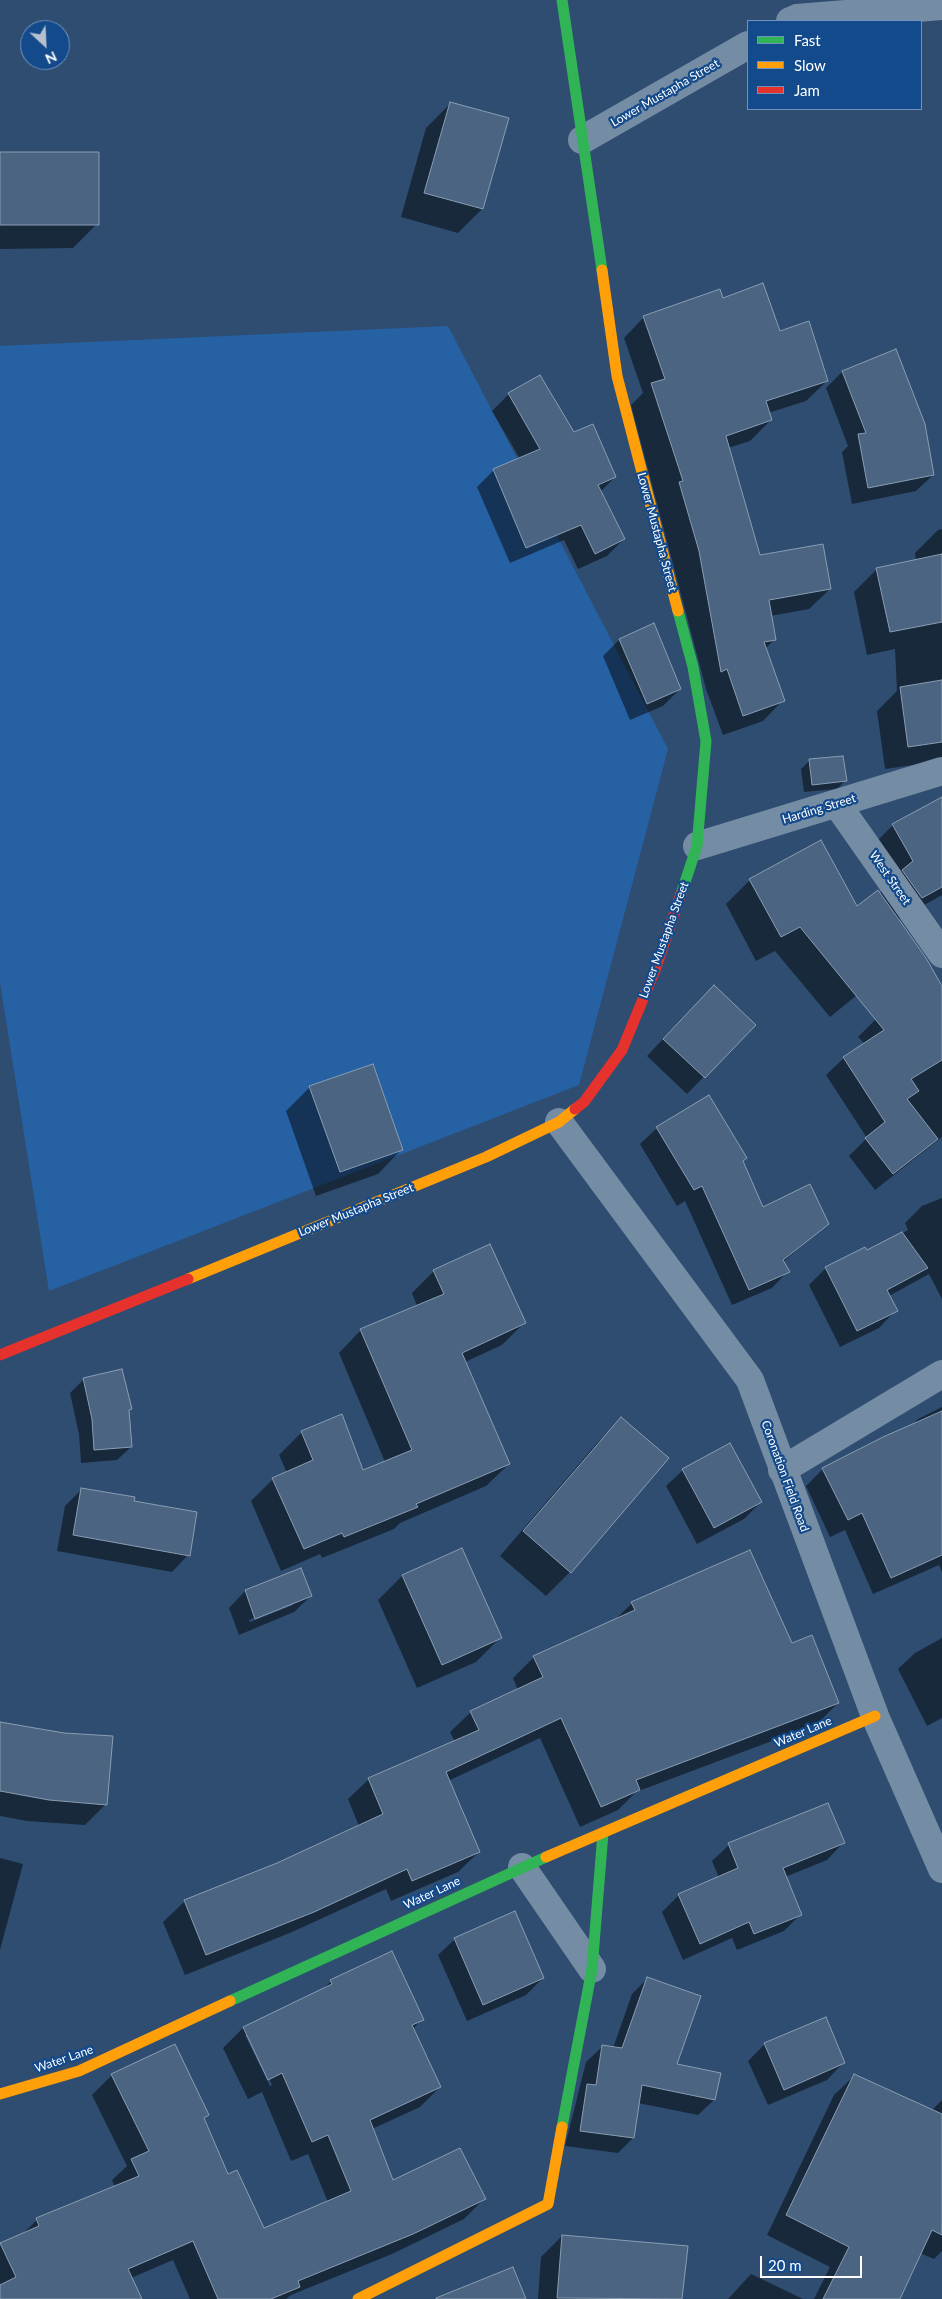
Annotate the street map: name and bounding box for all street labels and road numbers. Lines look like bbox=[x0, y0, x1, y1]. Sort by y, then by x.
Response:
street label: Lower Mustapha Street bbox=[608, 56, 722, 130]
street label: Lower Mustapha Street bbox=[634, 471, 680, 593]
street label: Harding Street bbox=[780, 791, 858, 827]
street label: West Street bbox=[866, 848, 914, 908]
street label: Lower Mustapha Street bbox=[636, 880, 692, 1000]
street label: Lower Mustapha Street bbox=[296, 1180, 416, 1240]
street label: Coronation Field Road bbox=[758, 1418, 812, 1534]
street label: Water Lane bbox=[772, 1713, 834, 1751]
street label: Water Lane bbox=[401, 1874, 463, 1912]
street label: Water Lane bbox=[33, 2042, 95, 2076]

